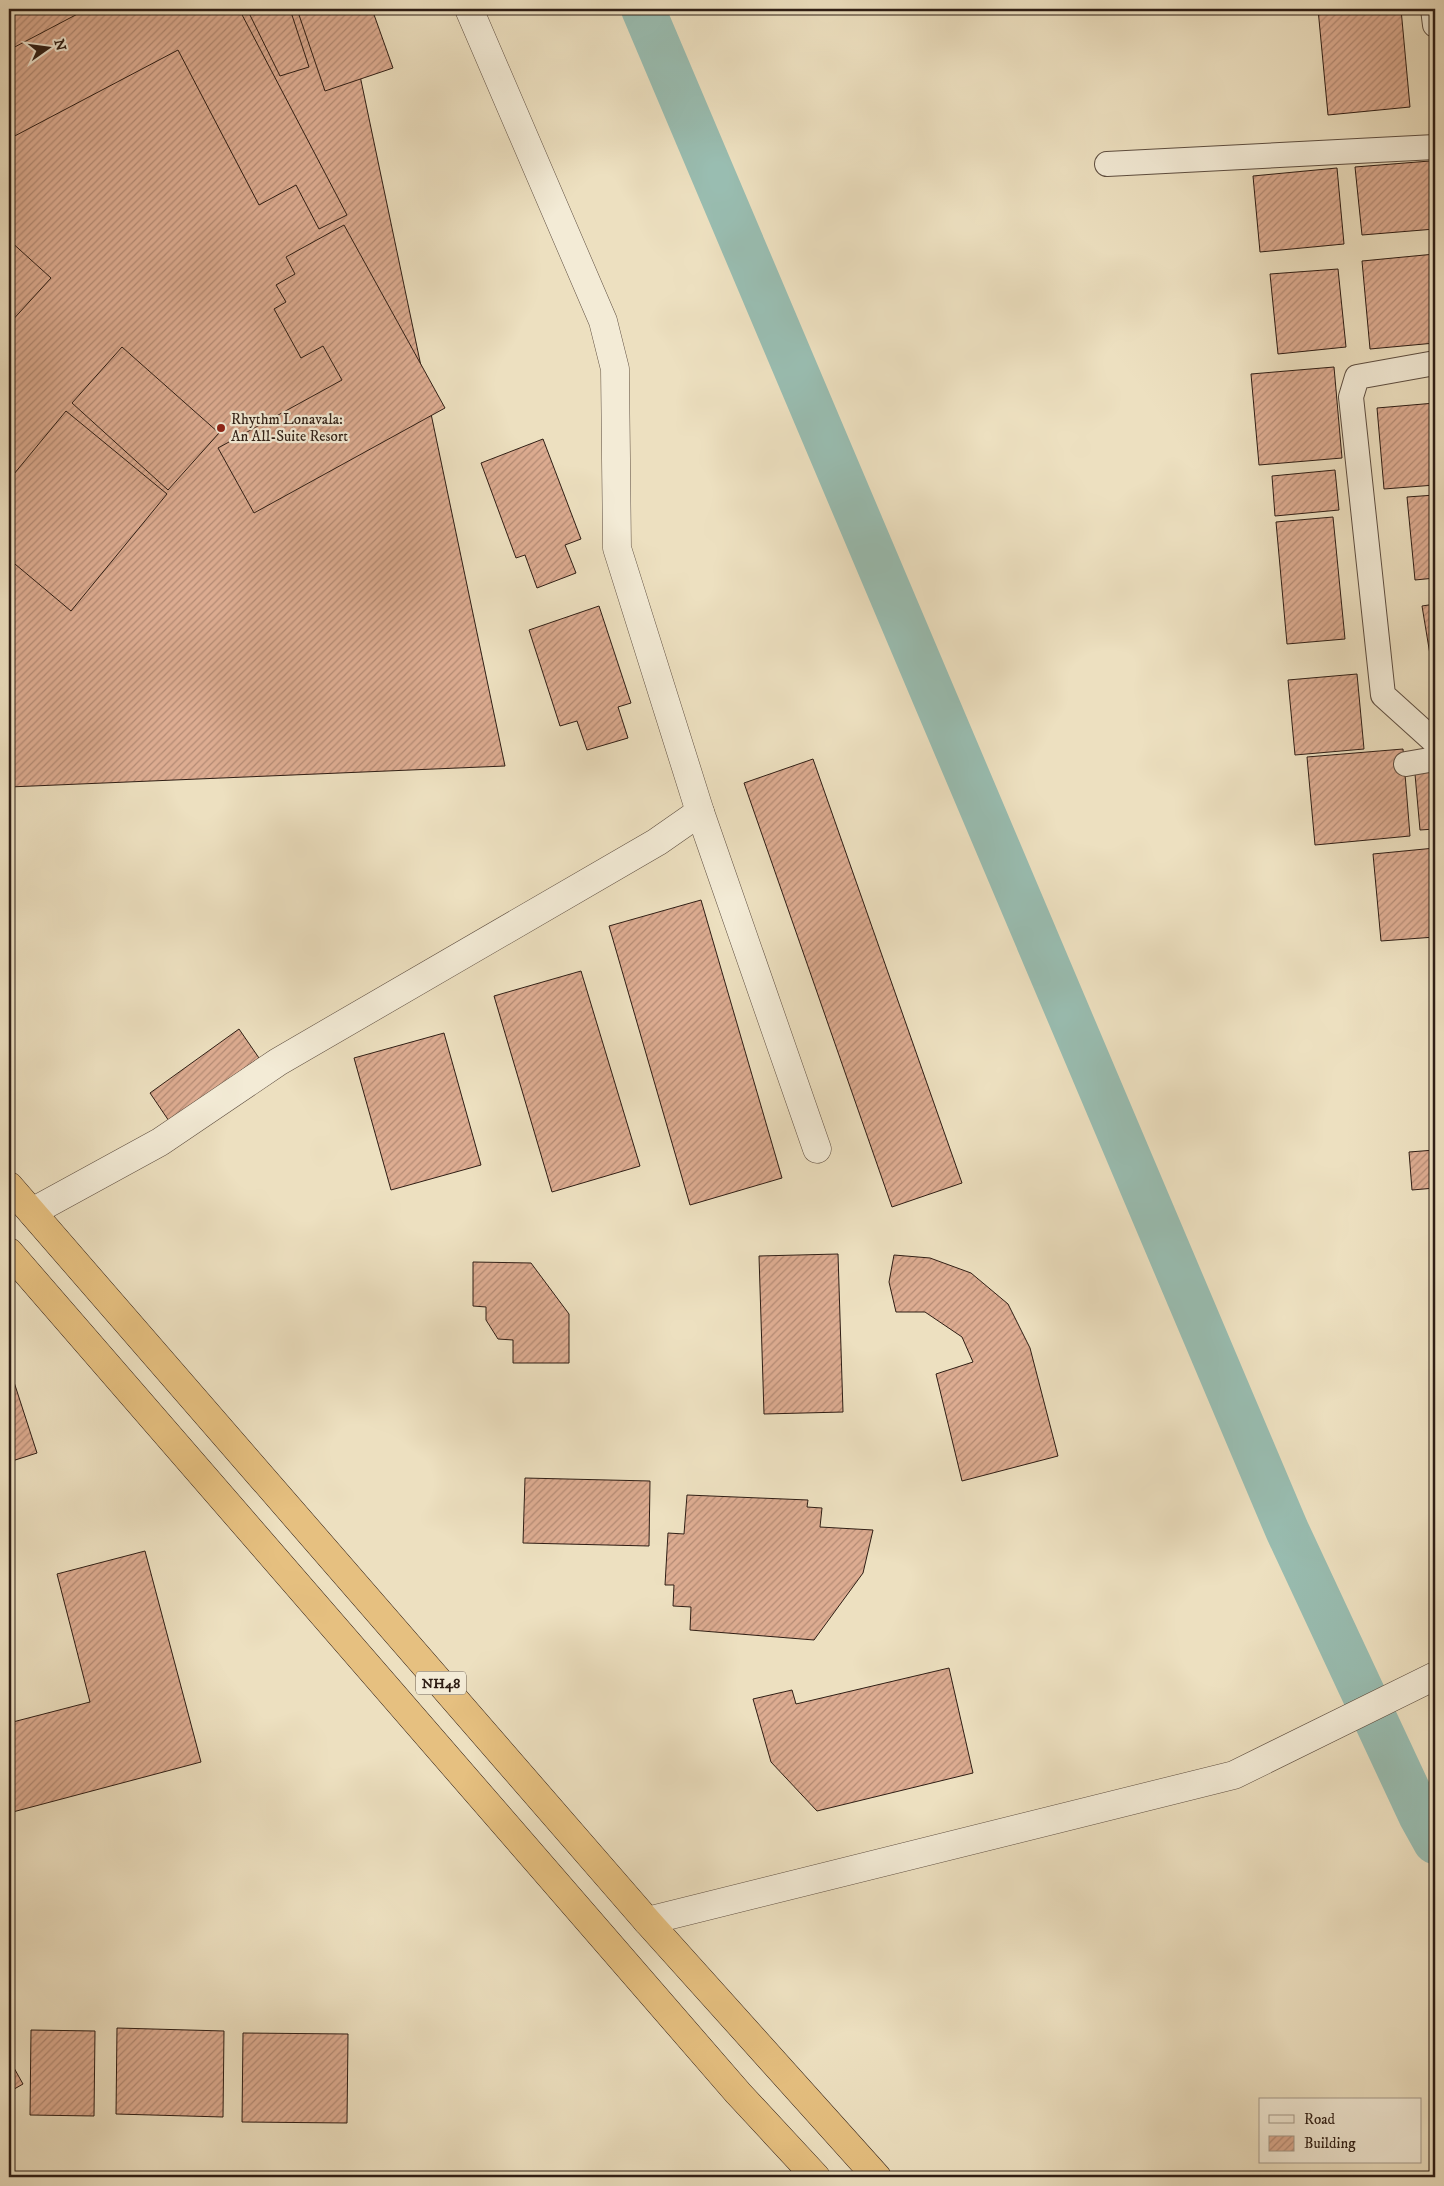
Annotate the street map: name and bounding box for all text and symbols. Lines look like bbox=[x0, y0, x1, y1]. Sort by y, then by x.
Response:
north arrow bbox=[22, 22, 72, 72]
text: N bbox=[50, 37, 70, 53]
place label: Rhythm Lonavala: An All-Suite Resort bbox=[231, 410, 348, 446]
marker: Rhythm Lonavala: An All-Suite Resort bbox=[215, 422, 227, 434]
road number: NH48 bbox=[416, 1672, 466, 1695]
legend bbox=[1259, 2098, 1422, 2164]
text: Road bbox=[1304, 2110, 1336, 2129]
text: Building bbox=[1304, 2134, 1356, 2153]

